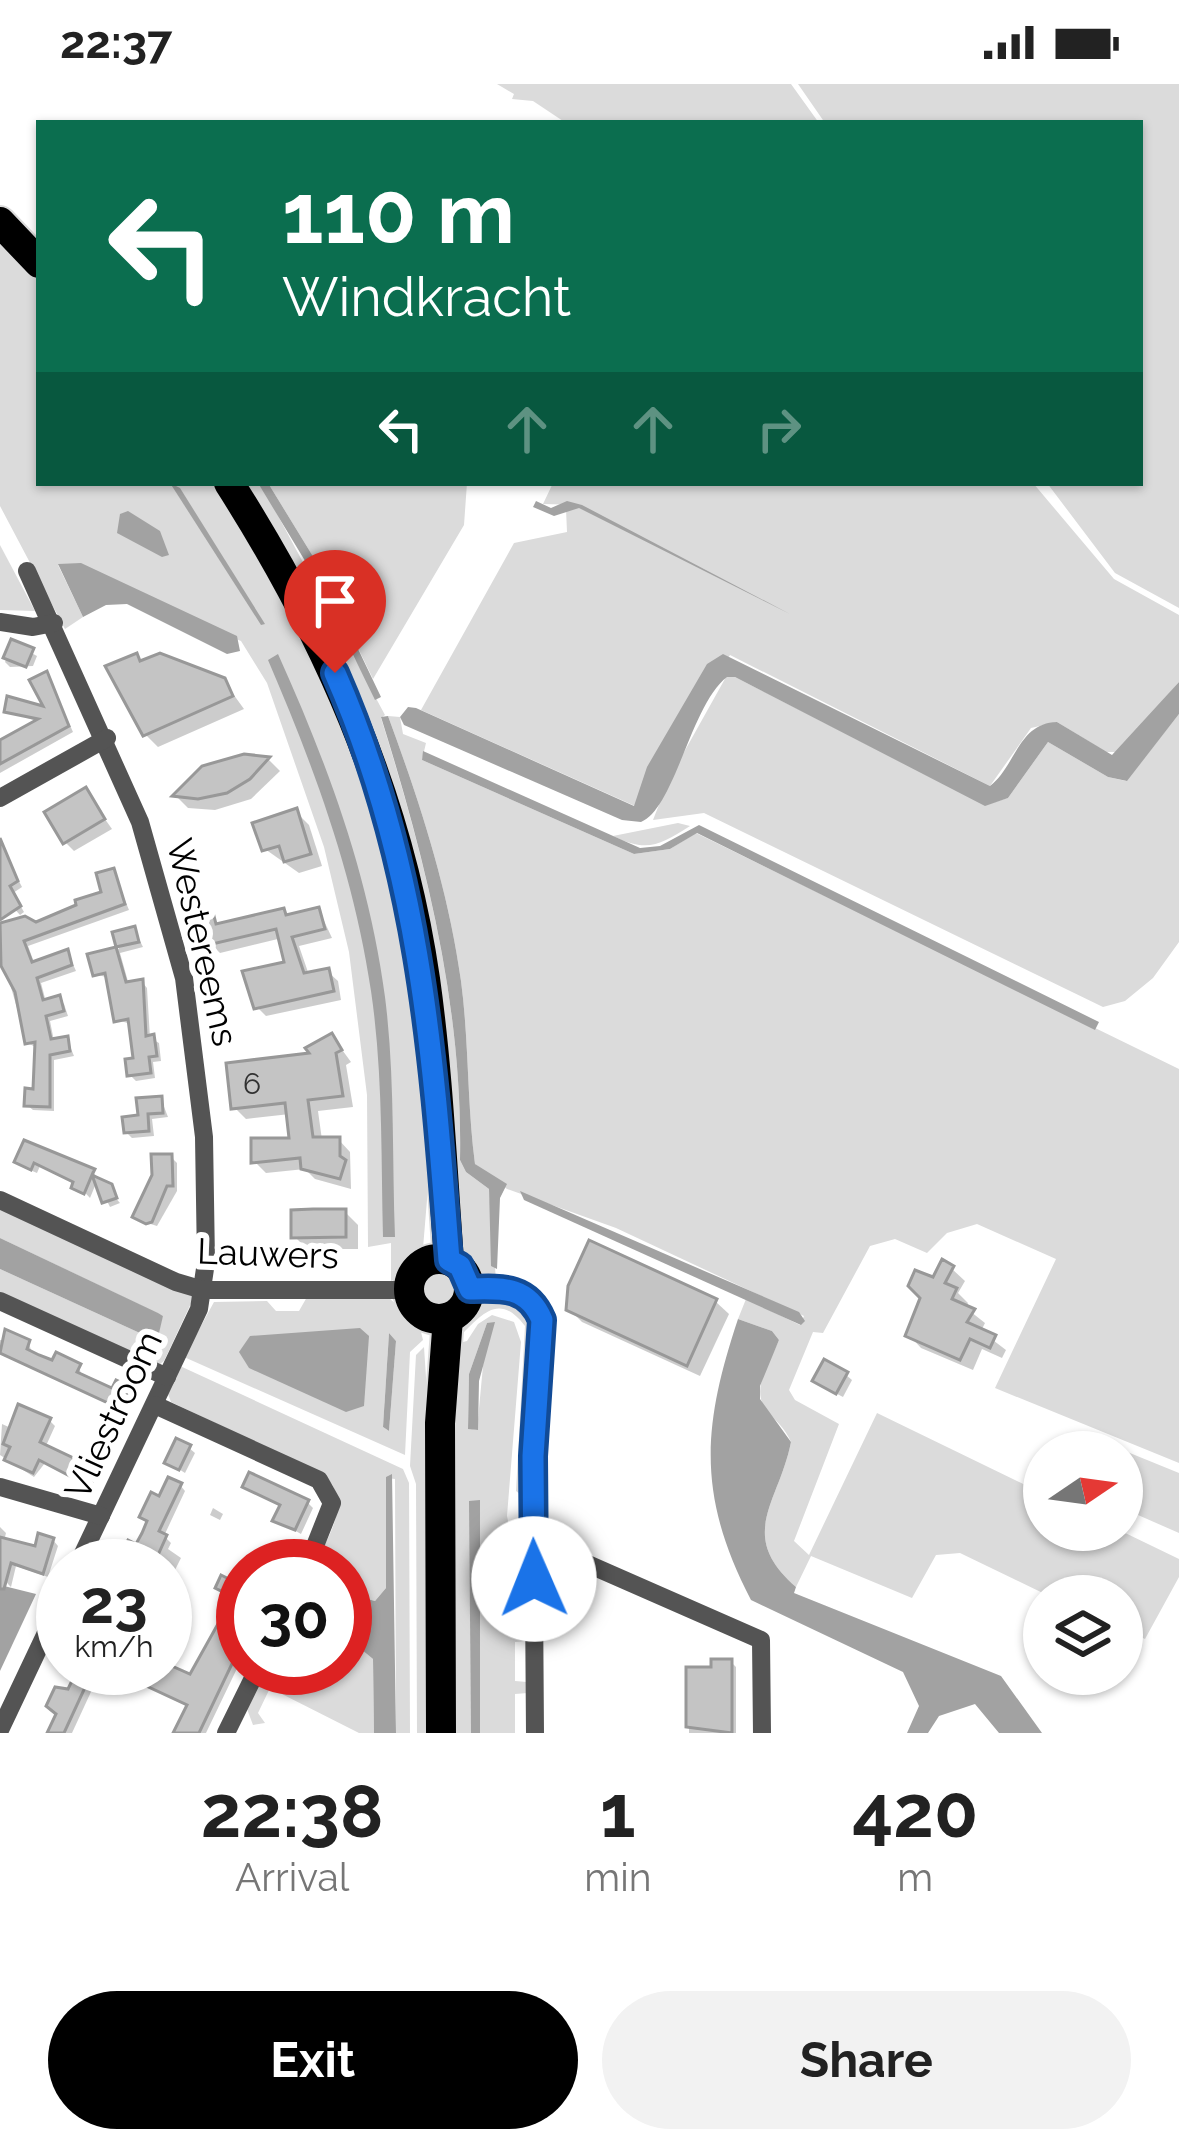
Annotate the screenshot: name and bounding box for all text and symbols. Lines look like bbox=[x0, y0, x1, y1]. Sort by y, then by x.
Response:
text: 22:37 bbox=[60, 16, 172, 69]
text: 110 m bbox=[282, 164, 515, 263]
icon: left bbox=[84, 168, 240, 324]
text: Windkracht bbox=[282, 265, 571, 329]
icon: left bbox=[368, 396, 434, 462]
icon: ahead bbox=[494, 396, 560, 462]
icon: ahead bbox=[620, 396, 686, 462]
icon: right bbox=[746, 396, 812, 462]
pin bbox=[284, 550, 386, 673]
icon: arrive bbox=[302, 568, 368, 634]
street label: Westereems bbox=[159, 834, 247, 1050]
house number: 6 bbox=[243, 1066, 261, 1101]
street label: Lauwers bbox=[196, 1230, 340, 1276]
street label: Vliestroom bbox=[56, 1324, 170, 1506]
north arrow bbox=[1023, 1431, 1143, 1551]
map controls bbox=[1023, 1431, 1143, 1695]
position arrow bbox=[471, 1516, 597, 1642]
speed limit sign: 30 bbox=[216, 1539, 372, 1695]
text: 23 bbox=[80, 1567, 148, 1637]
button: layers bbox=[1023, 1575, 1143, 1695]
text: km/h bbox=[74, 1629, 154, 1664]
text: 22:38 bbox=[201, 1769, 383, 1854]
text: 1 bbox=[600, 1769, 636, 1854]
text: 420 bbox=[852, 1769, 978, 1854]
text: Arrival bbox=[235, 1854, 349, 1900]
text: min bbox=[584, 1854, 651, 1900]
text: m bbox=[897, 1854, 933, 1900]
button: Exit bbox=[48, 1991, 578, 2129]
button: Share bbox=[602, 1991, 1131, 2129]

